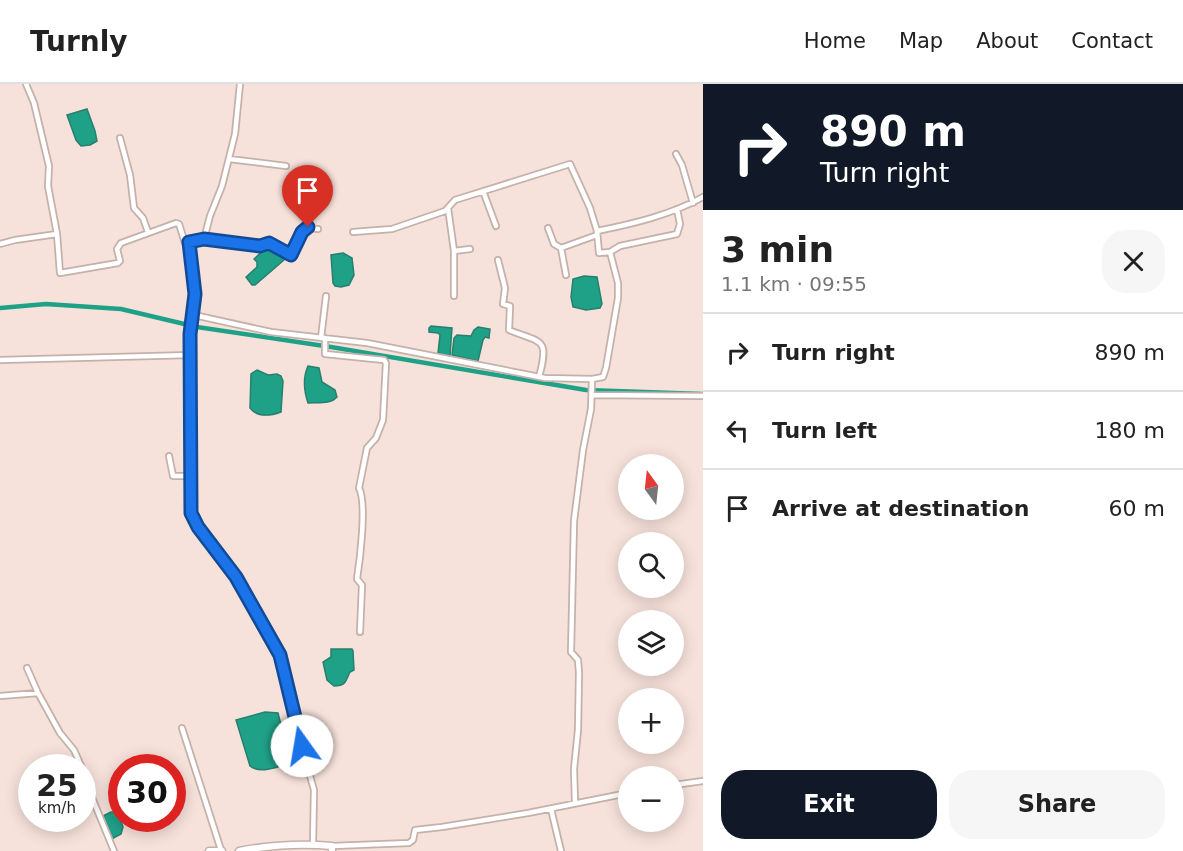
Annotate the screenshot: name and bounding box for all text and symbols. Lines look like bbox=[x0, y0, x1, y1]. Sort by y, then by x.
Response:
text: Turnly bbox=[30, 25, 128, 58]
text: Home bbox=[804, 29, 866, 53]
text: Map bbox=[899, 29, 943, 53]
text: About bbox=[976, 29, 1038, 53]
text: Contact bbox=[1071, 29, 1153, 53]
text: 890 m bbox=[820, 107, 966, 156]
icon: right bbox=[721, 108, 799, 186]
text: Turn right bbox=[820, 157, 949, 188]
pin bbox=[282, 165, 333, 227]
icon: arrive bbox=[291, 174, 324, 207]
text: 3 min bbox=[721, 229, 834, 270]
button: close bbox=[1102, 230, 1165, 293]
text: 1.1 km · 09:55 bbox=[721, 272, 867, 296]
icon: right bbox=[721, 336, 754, 369]
text: Turn right bbox=[772, 340, 895, 365]
text: 890 m bbox=[1095, 340, 1165, 365]
icon: left bbox=[721, 414, 754, 447]
text: Turn left bbox=[772, 418, 877, 443]
text: 180 m bbox=[1095, 418, 1165, 443]
north arrow bbox=[618, 454, 684, 520]
map controls bbox=[618, 454, 684, 832]
icon: arrive bbox=[721, 492, 754, 525]
text: Arrive at destination bbox=[772, 496, 1029, 521]
text: 60 m bbox=[1109, 496, 1165, 521]
button: search bbox=[618, 532, 684, 598]
button: layers bbox=[618, 610, 684, 676]
button: + bbox=[618, 688, 684, 754]
position arrow bbox=[270, 714, 334, 778]
speed limit sign: 30 bbox=[108, 754, 186, 832]
button: − bbox=[618, 766, 684, 832]
text: 25 bbox=[36, 768, 78, 803]
button: Exit bbox=[721, 770, 937, 839]
button: Share bbox=[949, 770, 1165, 839]
text: km/h bbox=[38, 799, 76, 817]

